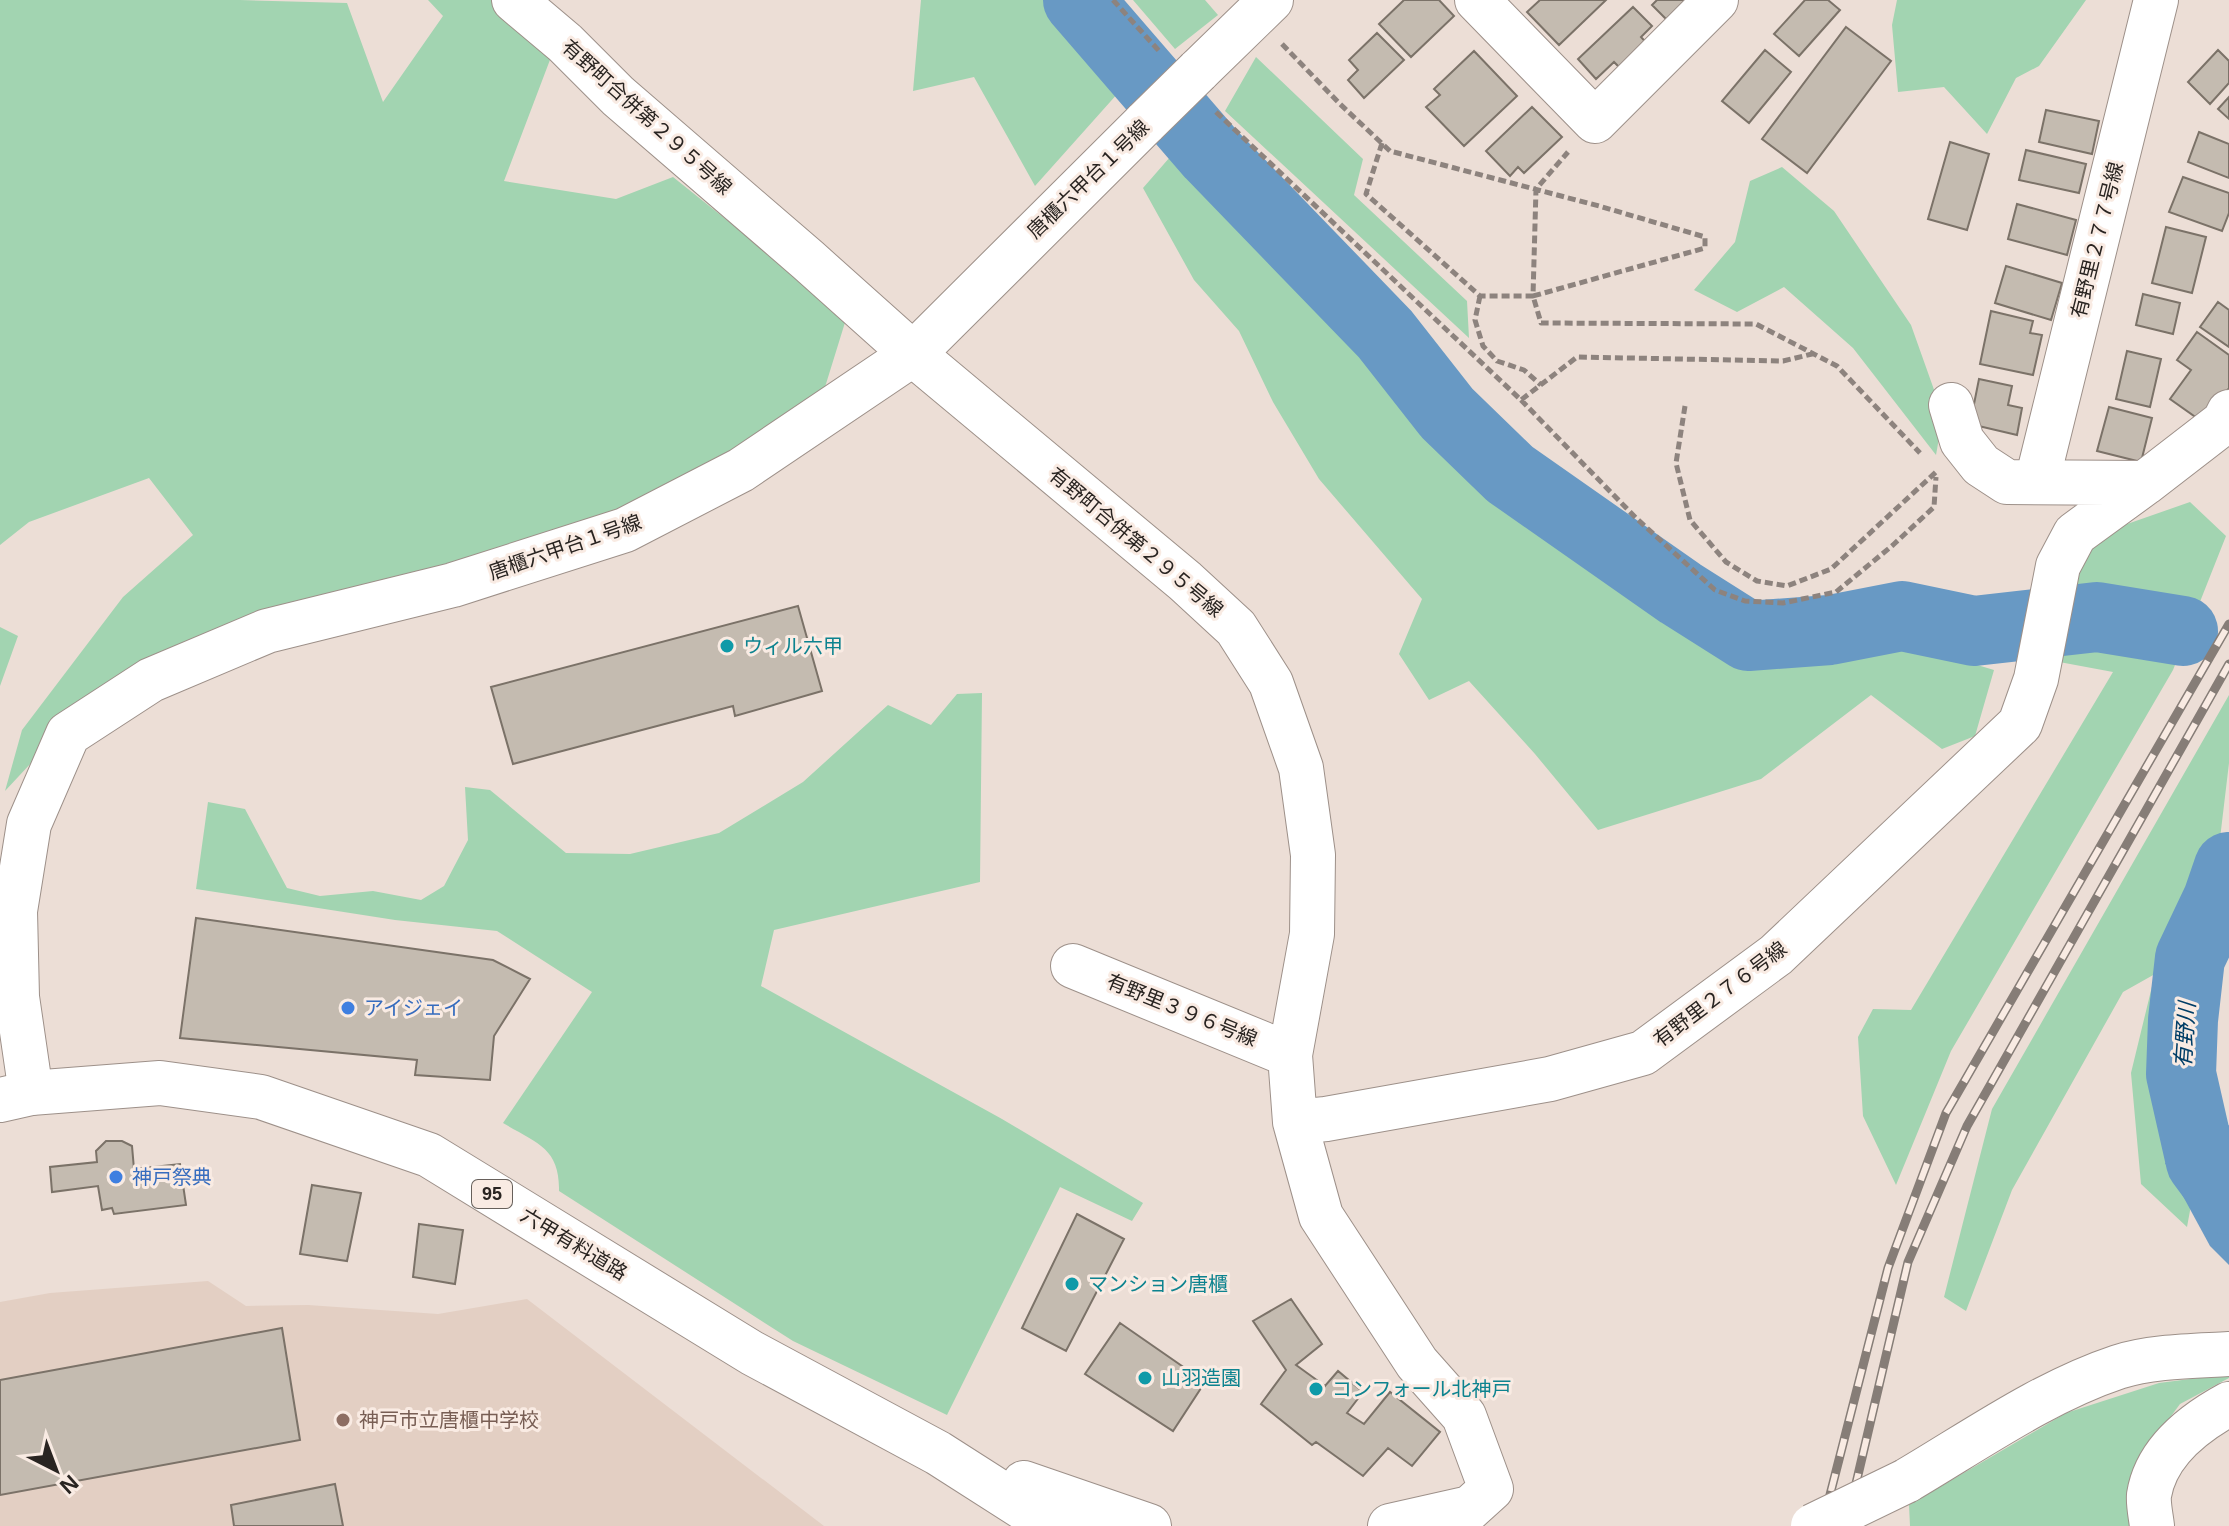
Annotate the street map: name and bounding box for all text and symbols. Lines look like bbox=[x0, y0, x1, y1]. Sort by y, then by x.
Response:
street label: 有野町合併第２９５号線 bbox=[558, 35, 736, 199]
street label: 唐櫃六甲台１号線 bbox=[1023, 116, 1153, 242]
street label: 有野里２７７号線 bbox=[2067, 160, 2127, 320]
street label: 有野町合併第２９５号線 bbox=[1045, 463, 1227, 621]
street label: 唐櫃六甲台１号線 bbox=[486, 511, 644, 583]
place label: ウィル六甲 bbox=[743, 635, 843, 657]
marker: ウィル六甲 bbox=[718, 637, 736, 655]
street label: 有野里２７６号線 bbox=[1649, 937, 1791, 1051]
street label: 有野里３９６号線 bbox=[1104, 970, 1260, 1050]
place label: アイジェイ bbox=[364, 997, 463, 1019]
marker: アイジェイ bbox=[339, 999, 357, 1017]
water label: 有野川 bbox=[2170, 999, 2200, 1069]
place label: 神戸祭典 bbox=[132, 1166, 212, 1188]
marker: 神戸祭典 bbox=[107, 1168, 125, 1186]
road number: 95 bbox=[472, 1180, 512, 1208]
street label: 六甲有料道路 bbox=[517, 1204, 631, 1284]
place label: マンション唐櫃 bbox=[1088, 1273, 1228, 1295]
marker: マンション唐櫃 bbox=[1063, 1275, 1081, 1293]
place label: 山羽造園 bbox=[1161, 1367, 1241, 1389]
marker: 山羽造園 bbox=[1136, 1369, 1154, 1387]
place label: コンフォール北神戸 bbox=[1332, 1378, 1511, 1400]
marker: コンフォール北神戸 bbox=[1307, 1380, 1325, 1398]
place label: 神戸市立唐櫃中学校 bbox=[359, 1409, 539, 1431]
marker: 神戸市立唐櫃中学校 bbox=[334, 1411, 352, 1429]
north arrow bbox=[16, 1430, 96, 1510]
text: N bbox=[55, 1470, 83, 1499]

